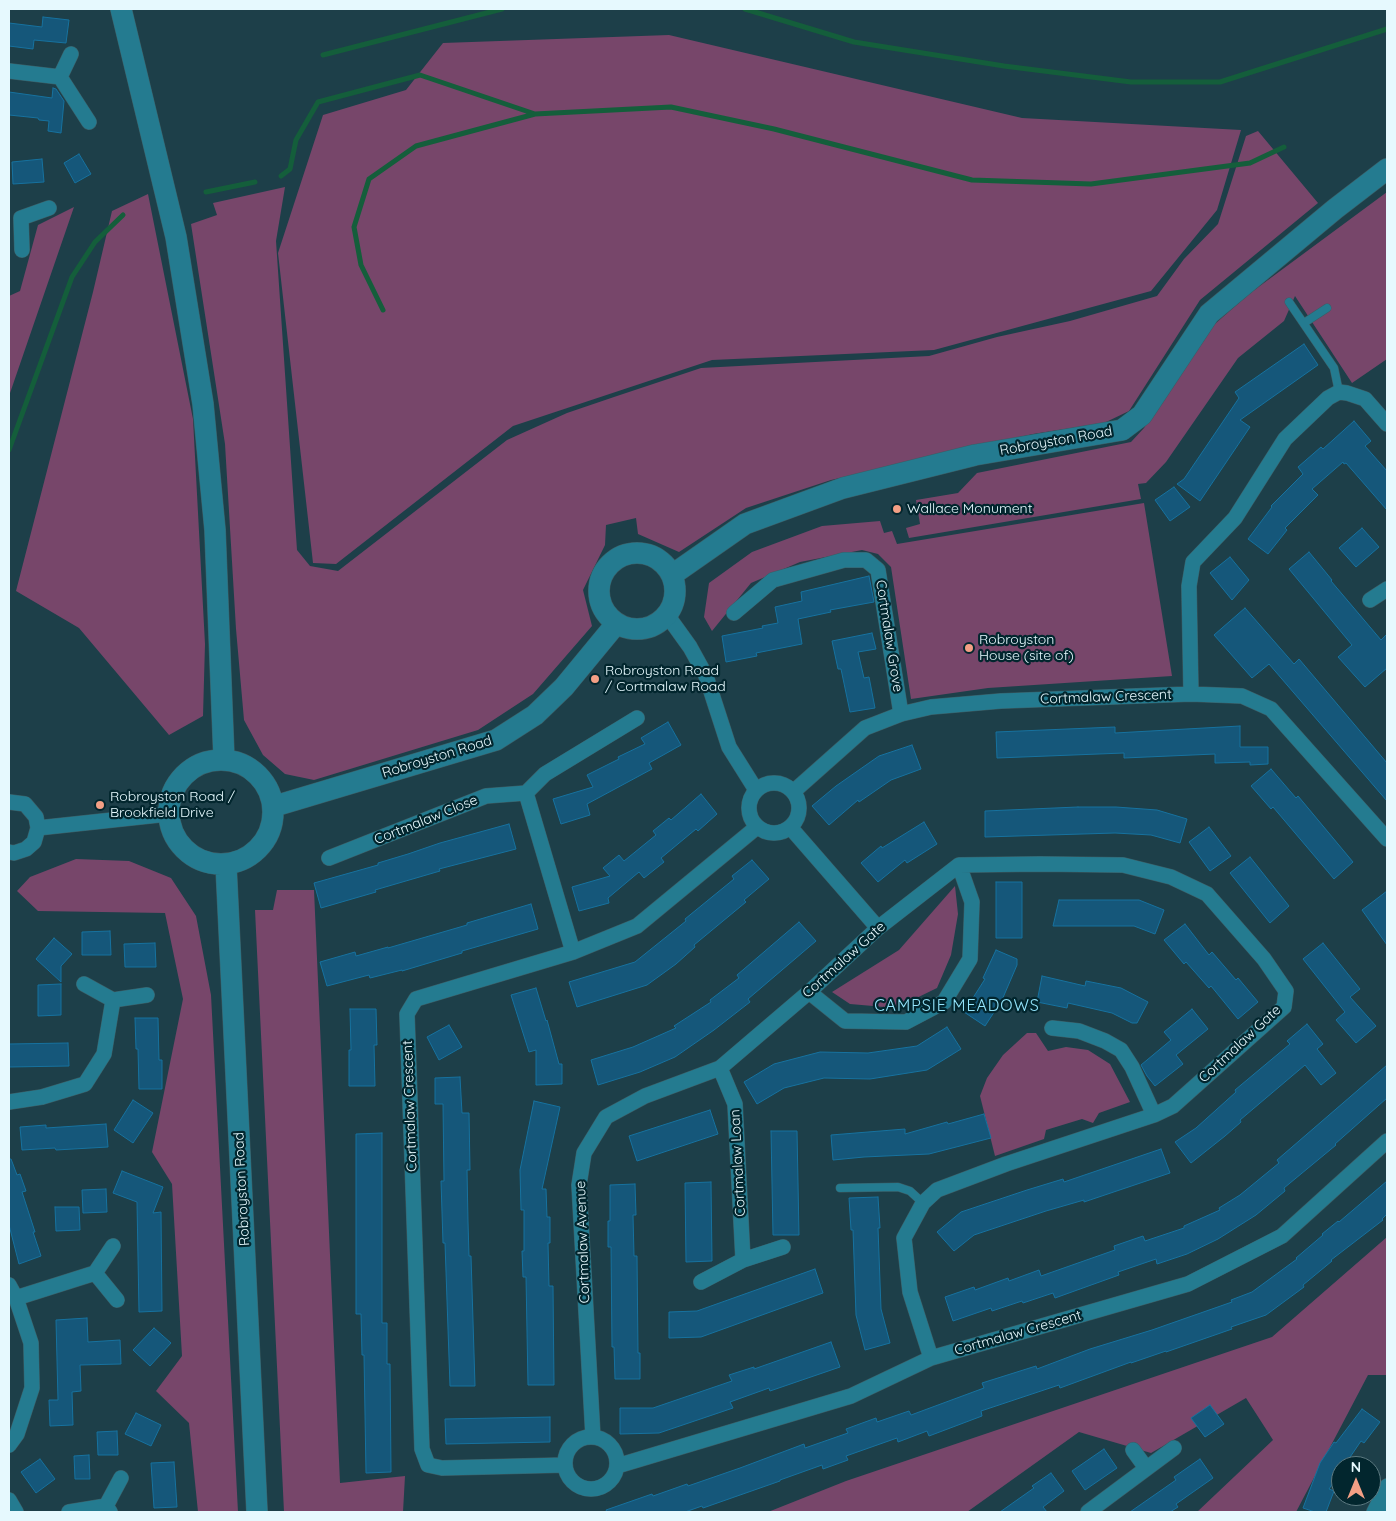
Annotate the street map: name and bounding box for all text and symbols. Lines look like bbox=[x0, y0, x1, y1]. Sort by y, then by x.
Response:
street label: Robroyston Road bbox=[998, 423, 1114, 459]
place label: Wallace Monument bbox=[907, 501, 1032, 517]
marker: Wallace Monument bbox=[891, 503, 903, 515]
street label: Cortmalaw Grove bbox=[872, 579, 906, 693]
place label: Robroyston House (site of) bbox=[979, 632, 1074, 664]
marker: Robroyston House (site of) bbox=[963, 642, 975, 654]
place label: Robroyston Road / Cortmalaw Road bbox=[605, 663, 726, 696]
marker: Robroyston Road / Cortmalaw Road bbox=[589, 673, 601, 685]
street label: Cortmalaw Crescent bbox=[1040, 686, 1172, 708]
street label: Robroyston Road bbox=[380, 732, 494, 782]
place label: Robroyston Road / Brookfield Drive bbox=[110, 789, 235, 822]
street label: Cortmalaw Close bbox=[372, 792, 480, 848]
marker: Robroyston Road / Brookfield Drive bbox=[94, 799, 106, 811]
street label: Cortmalaw Gate bbox=[799, 918, 889, 1002]
district label: CAMPSIE MEADOWS bbox=[872, 996, 1042, 1016]
street label: Cortmalaw Gate bbox=[1196, 1002, 1284, 1086]
street label: Cortmalaw Crescent bbox=[399, 1040, 421, 1172]
street label: Cortmalaw Loan bbox=[727, 1109, 749, 1217]
street label: Robroyston Road bbox=[231, 1132, 253, 1246]
street label: Cortmalaw Avenue bbox=[572, 1180, 594, 1304]
street label: Cortmalaw Crescent bbox=[952, 1307, 1084, 1359]
north arrow bbox=[1331, 1456, 1381, 1506]
text: N bbox=[1351, 1458, 1361, 1476]

